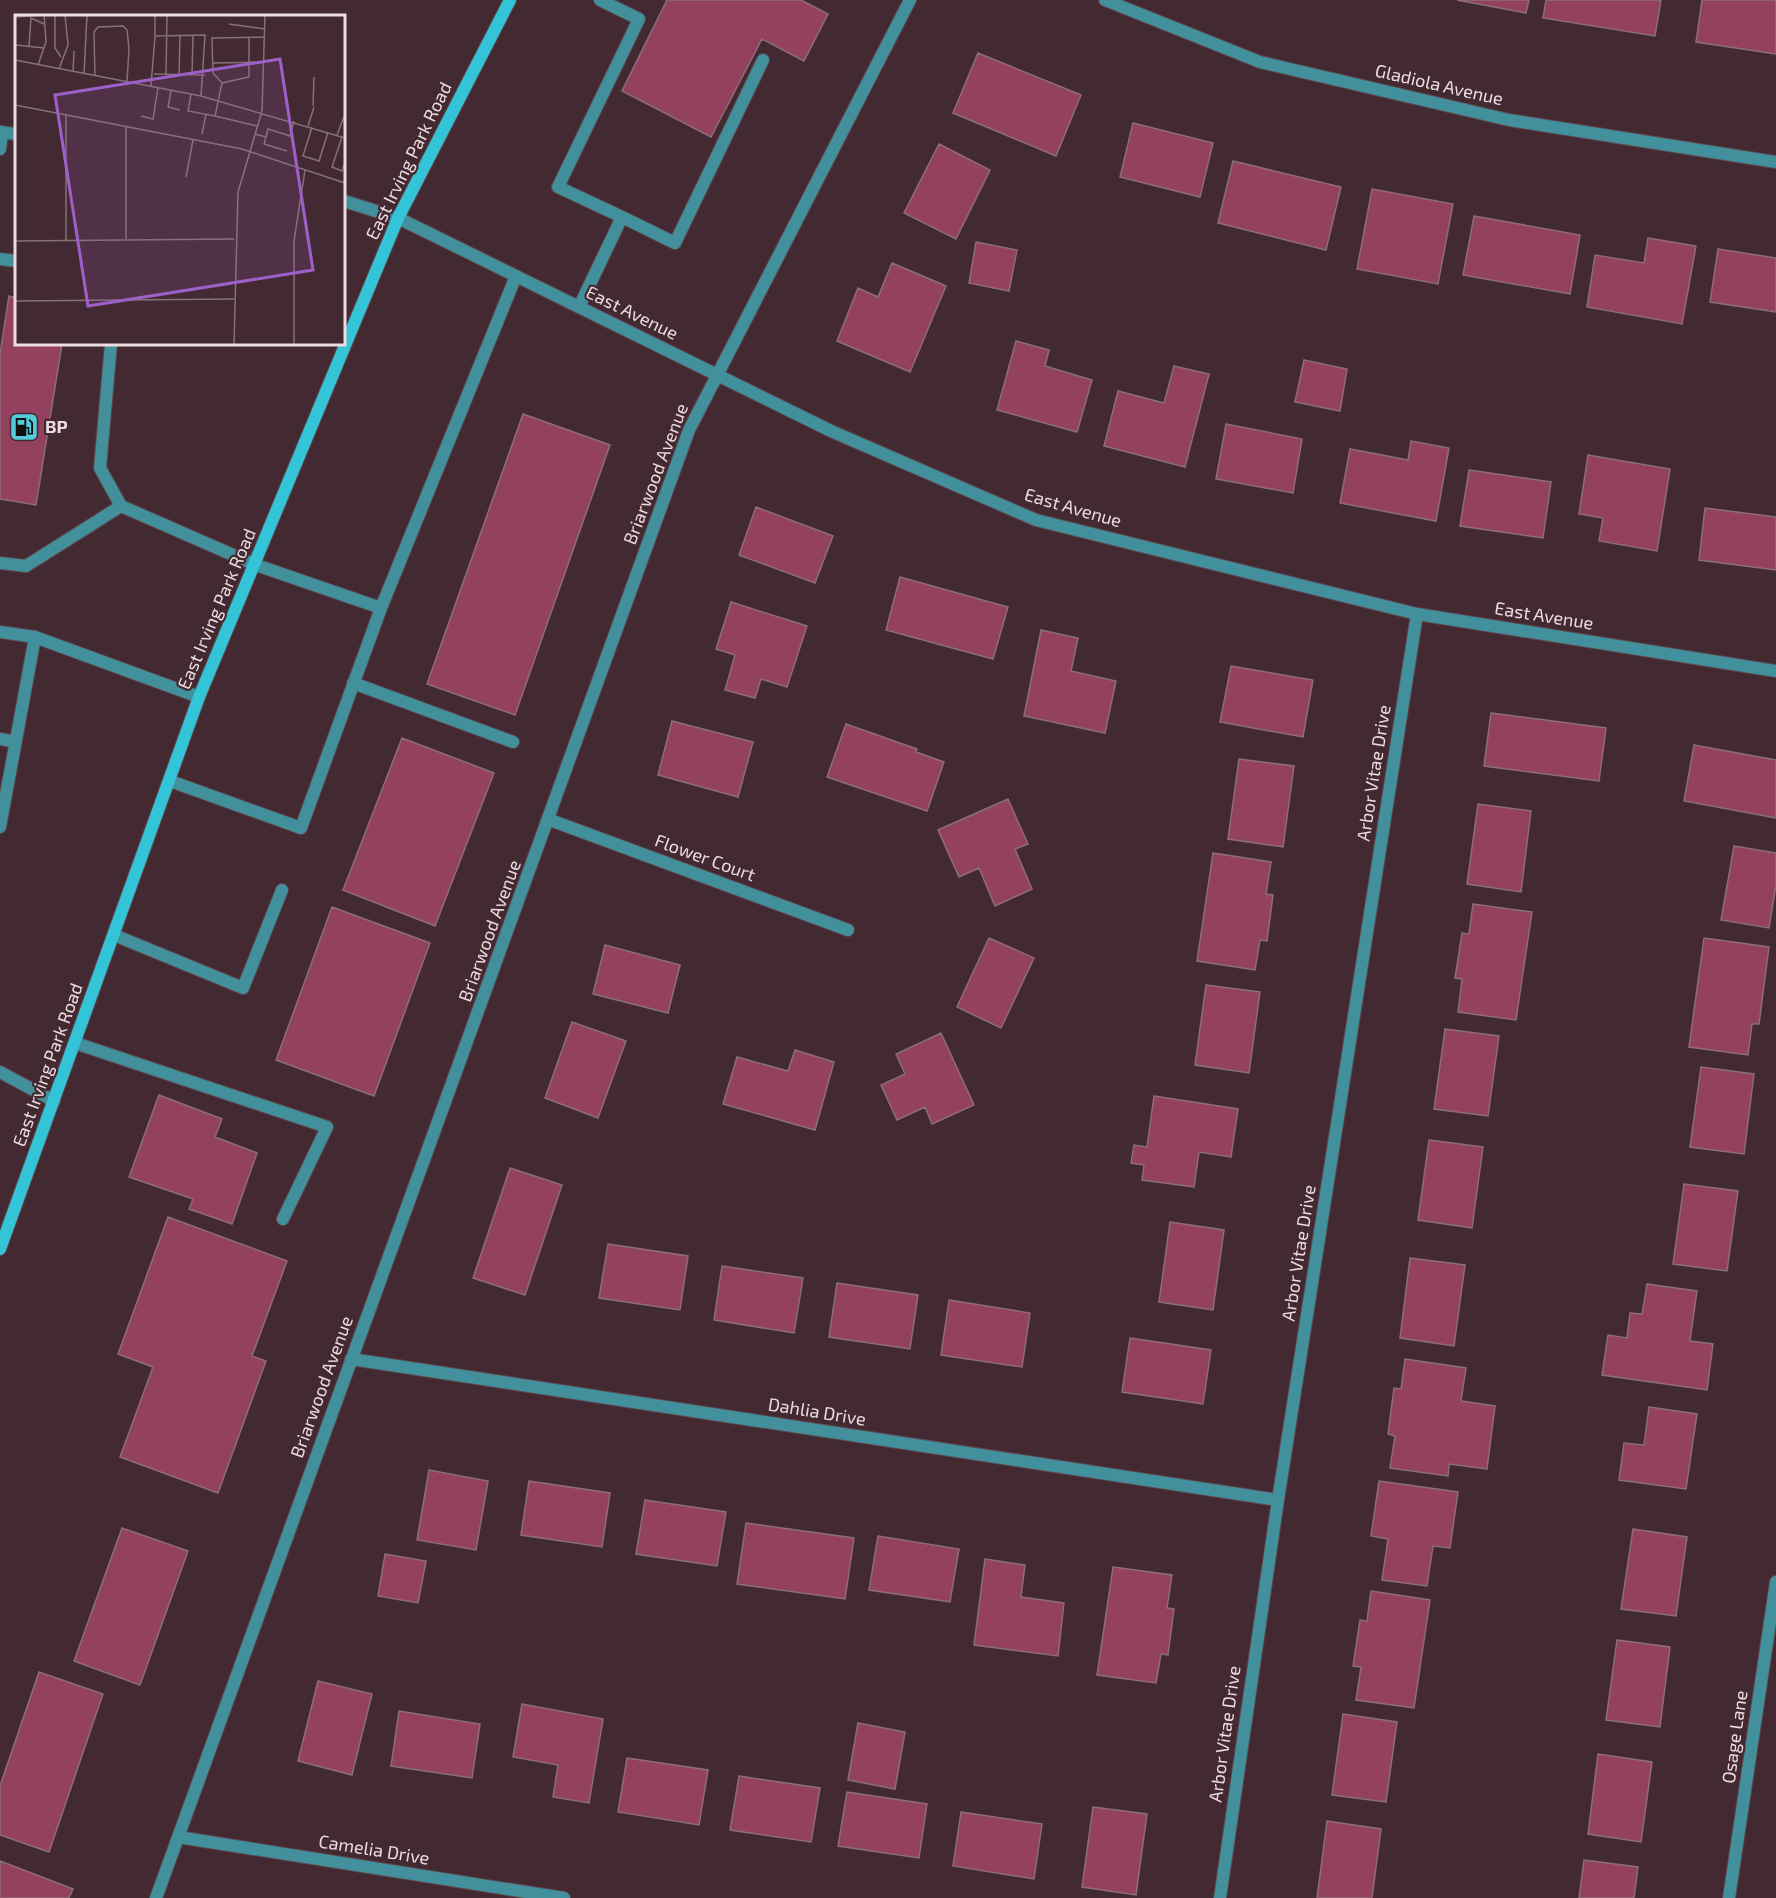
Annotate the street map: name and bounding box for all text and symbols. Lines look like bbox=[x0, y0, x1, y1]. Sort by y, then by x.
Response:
inset map bbox=[15, 15, 345, 345]
street label: Gladiola Avenue bbox=[1373, 59, 1505, 109]
street label: East Irving Park Road bbox=[360, 78, 456, 243]
street label: East Avenue bbox=[583, 280, 682, 344]
street label: Briarwood Avenue bbox=[618, 400, 692, 547]
fuel station icon: BP bbox=[8, 411, 40, 443]
place label: BP bbox=[45, 415, 68, 437]
street label: East Avenue bbox=[1022, 483, 1124, 531]
street label: East Irving Park Road bbox=[172, 525, 260, 692]
street label: East Avenue bbox=[1493, 596, 1595, 634]
street label: Arbor Vitae Drive bbox=[1351, 703, 1395, 843]
street label: Flower Court bbox=[652, 829, 759, 885]
street label: Briarwood Avenue bbox=[453, 857, 525, 1005]
street label: East Irving Park Road bbox=[7, 980, 87, 1149]
street label: Arbor Vitae Drive bbox=[1276, 1183, 1320, 1323]
street label: Briarwood Avenue bbox=[285, 1313, 357, 1461]
street label: Dahlia Drive bbox=[767, 1392, 868, 1430]
street label: Arbor Vitae Drive bbox=[1204, 1664, 1244, 1804]
street label: Osage Lane bbox=[1717, 1689, 1751, 1785]
street label: Camelia Drive bbox=[317, 1829, 431, 1869]

